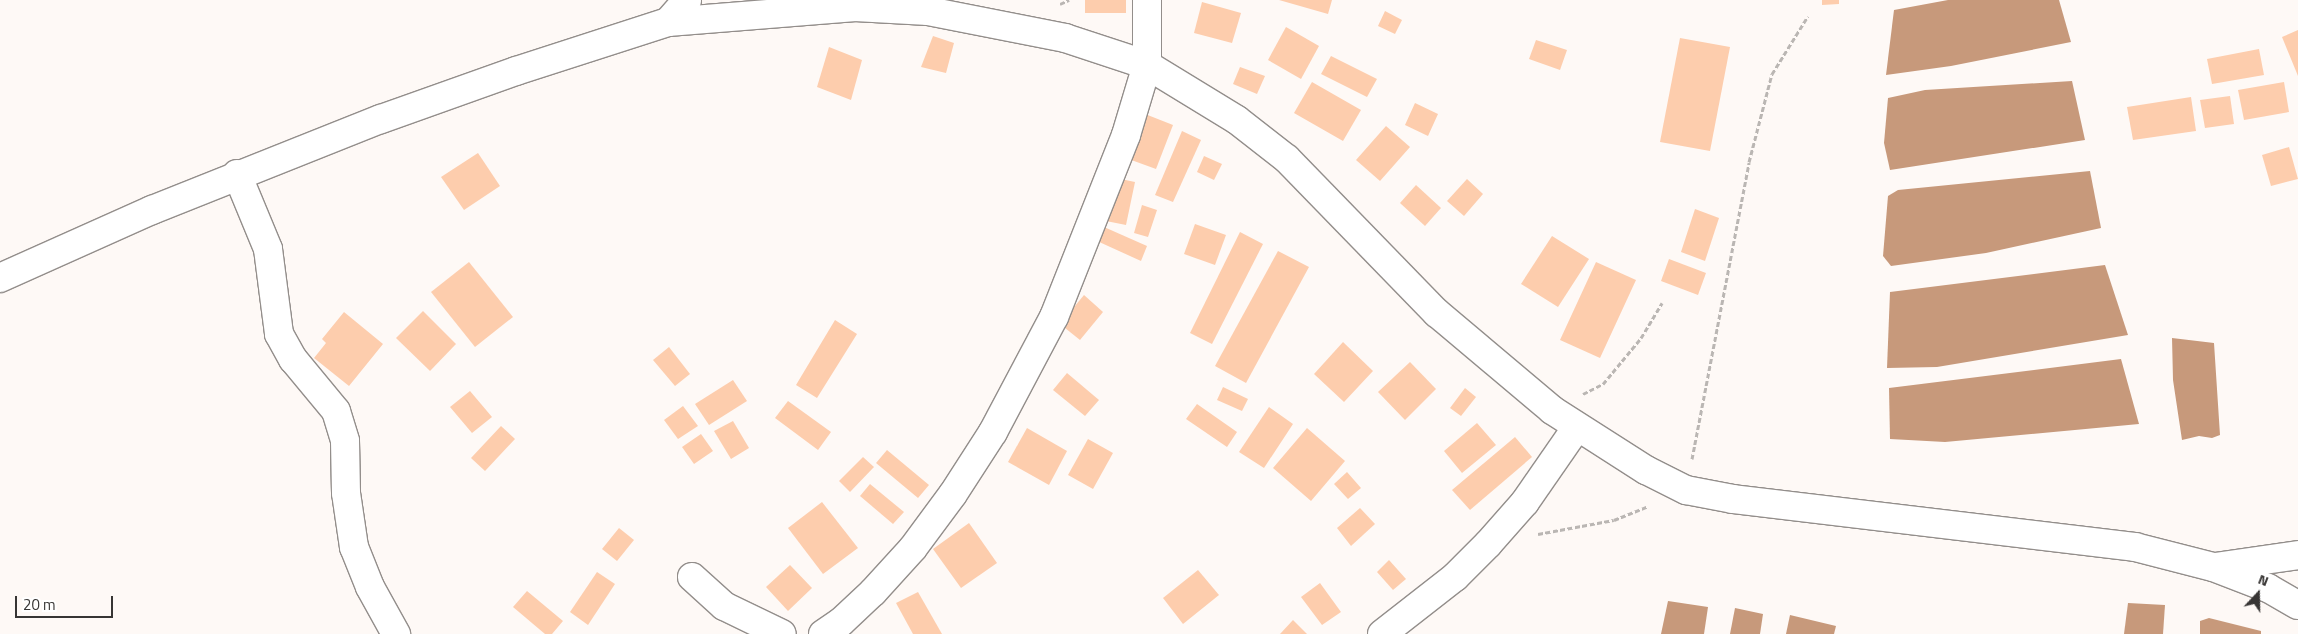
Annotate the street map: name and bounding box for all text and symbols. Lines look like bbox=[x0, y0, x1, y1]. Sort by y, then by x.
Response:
text: N bbox=[2255, 568, 2272, 591]
north arrow bbox=[2233, 569, 2283, 619]
scale bar bbox=[18, 586, 115, 618]
text: 20 m bbox=[23, 593, 56, 616]

